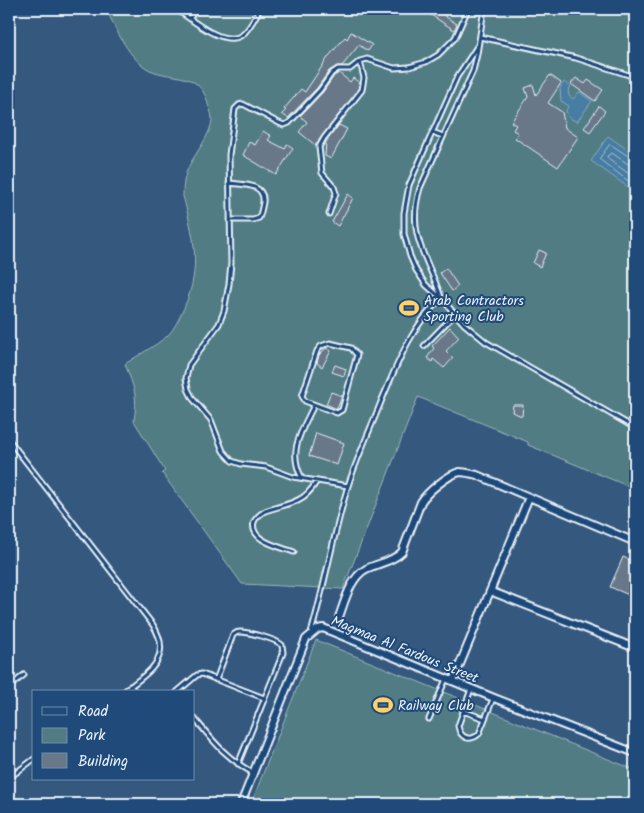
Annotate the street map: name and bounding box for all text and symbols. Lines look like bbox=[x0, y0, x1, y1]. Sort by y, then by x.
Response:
place label: Arab Contractors Sporting Club bbox=[424, 290, 524, 328]
sports icon: Arab Contractors Sporting Club bbox=[398, 297, 420, 319]
street label: Magmaa Al Fardous Street bbox=[328, 610, 482, 690]
legend bbox=[32, 690, 195, 780]
sports icon: Railway Club bbox=[372, 694, 394, 716]
place label: Railway Club bbox=[398, 695, 474, 717]
text: Road bbox=[78, 700, 109, 724]
text: Park bbox=[78, 724, 106, 748]
text: Building bbox=[78, 750, 128, 774]

